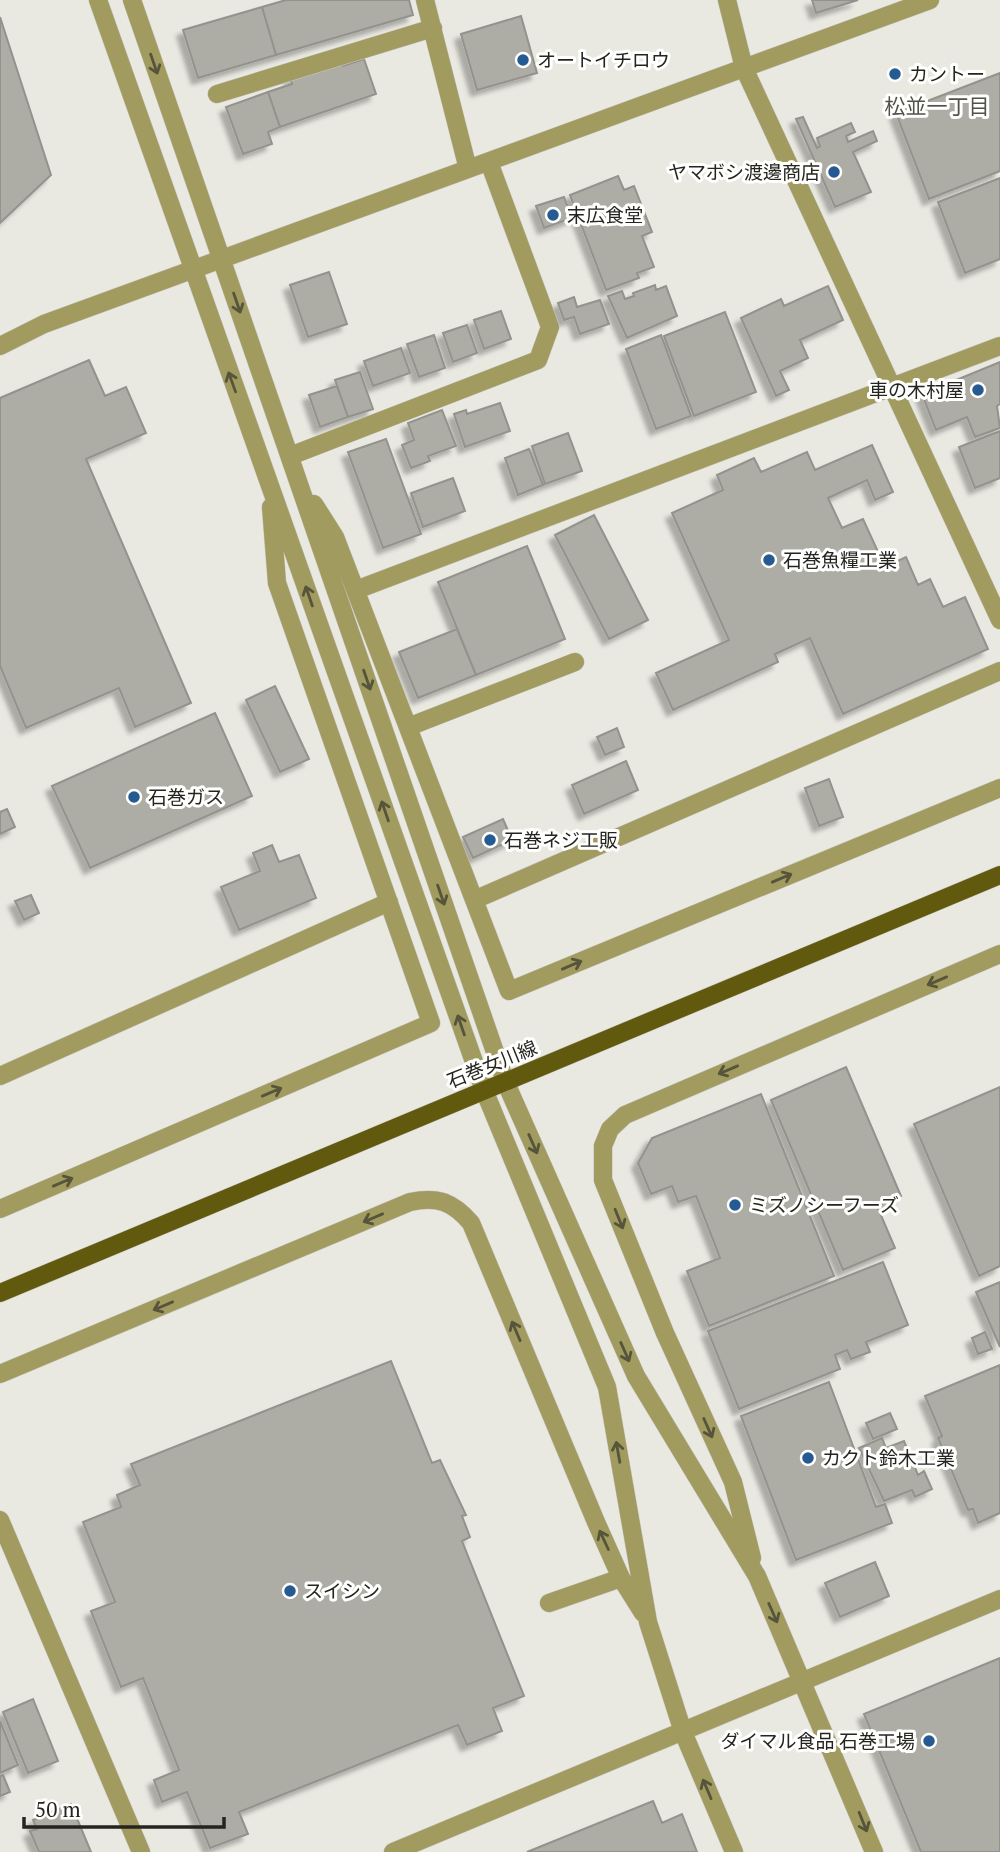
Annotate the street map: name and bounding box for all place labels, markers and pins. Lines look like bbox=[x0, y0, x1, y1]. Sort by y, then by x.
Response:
place label: オートイチロウ bbox=[537, 47, 670, 72]
marker: オートイチロウ bbox=[515, 52, 531, 68]
place label: カントー bbox=[909, 61, 985, 86]
marker: カントー bbox=[887, 66, 903, 82]
place label: ヤマボシ渡邊商店 bbox=[668, 159, 820, 184]
marker: ヤマボシ渡邊商店 bbox=[826, 164, 842, 180]
place label: 末広食堂 bbox=[567, 202, 643, 227]
marker: 末広食堂 bbox=[545, 207, 561, 223]
place label: 車の木村屋 bbox=[869, 377, 964, 402]
marker: 車の木村屋 bbox=[970, 382, 986, 398]
place label: 石巻魚糧工業 bbox=[783, 547, 897, 572]
marker: 石巻魚糧工業 bbox=[761, 552, 777, 568]
place label: 石巻ガス bbox=[148, 784, 224, 809]
marker: 石巻ガス bbox=[126, 789, 142, 805]
place label: 石巻ネジ工販 bbox=[504, 827, 618, 852]
marker: 石巻ネジ工販 bbox=[482, 832, 498, 848]
place label: ミズノシーフーズ bbox=[749, 1192, 899, 1217]
marker: ミズノシーフーズ bbox=[727, 1197, 743, 1213]
place label: カクト鈴木工業 bbox=[822, 1445, 955, 1470]
marker: カクト鈴木工業 bbox=[800, 1450, 816, 1466]
place label: スイシン bbox=[304, 1578, 380, 1603]
marker: スイシン bbox=[282, 1583, 298, 1599]
place label: ダイマル食品 石巻工場 bbox=[720, 1728, 915, 1753]
marker: ダイマル食品 石巻工場 bbox=[921, 1733, 937, 1749]

